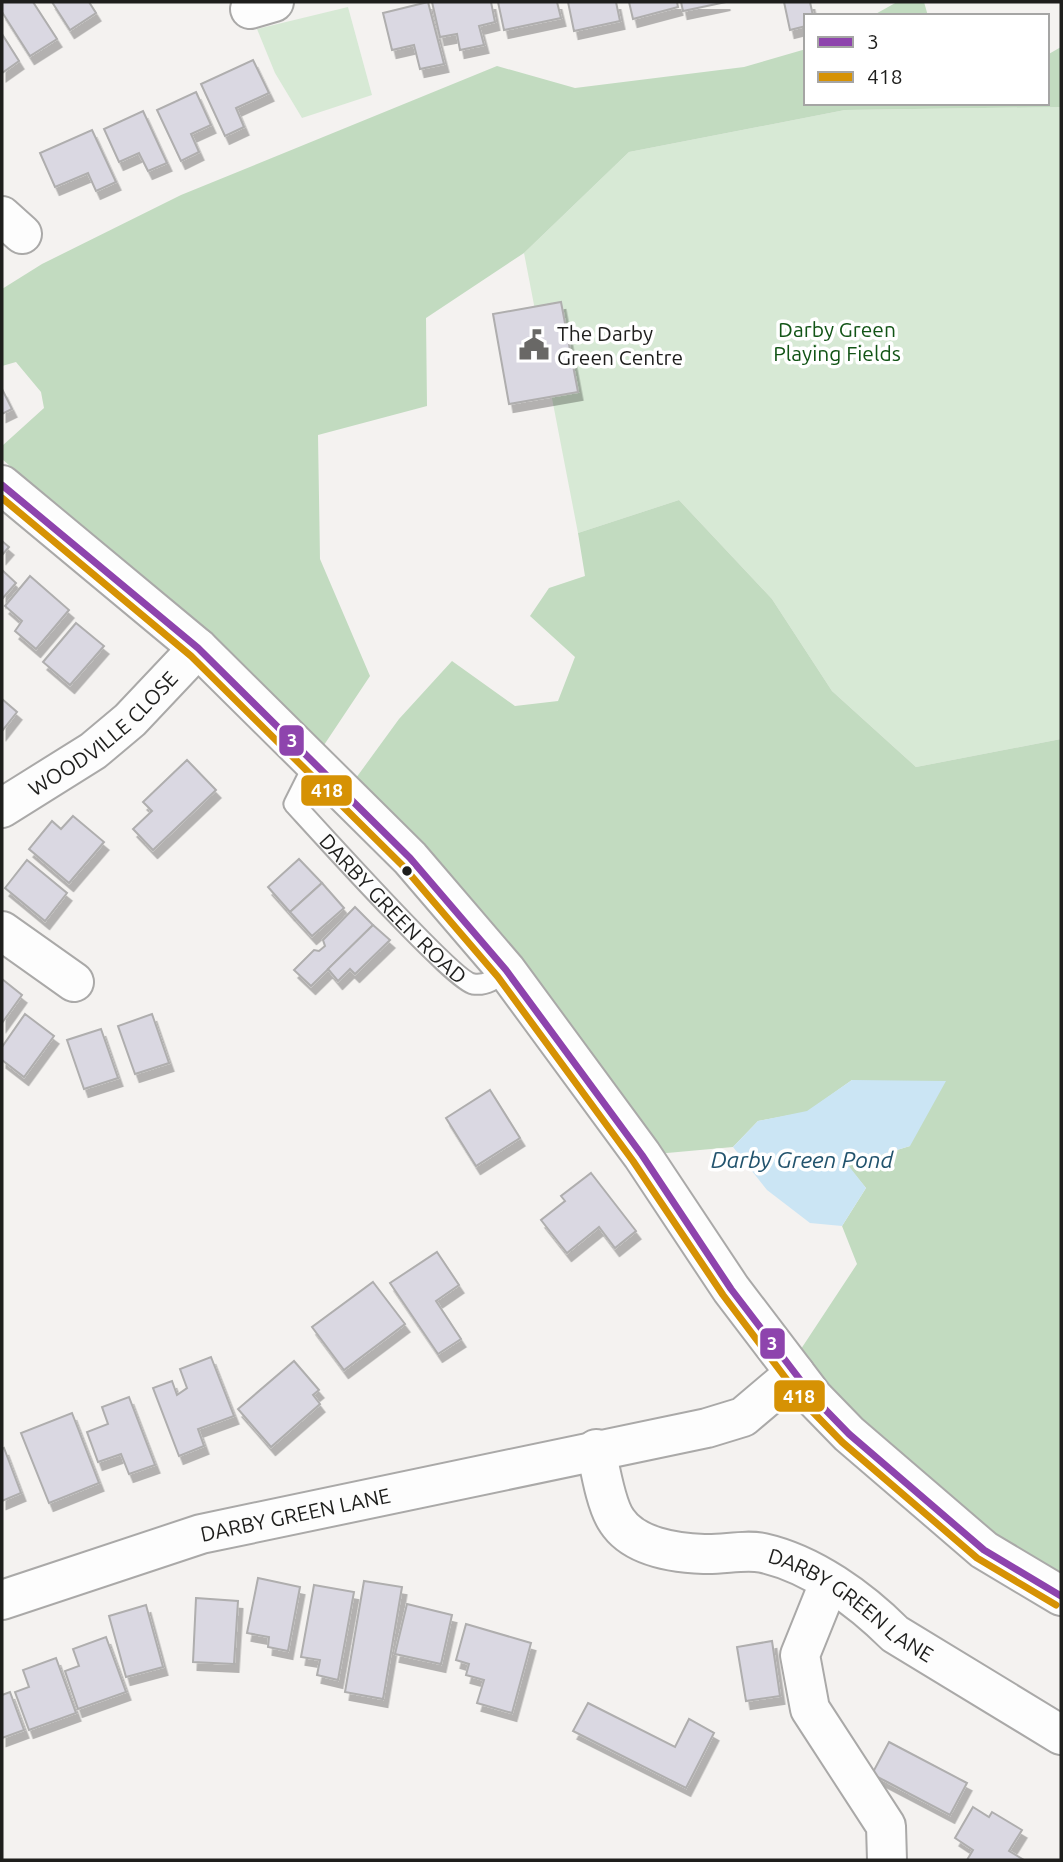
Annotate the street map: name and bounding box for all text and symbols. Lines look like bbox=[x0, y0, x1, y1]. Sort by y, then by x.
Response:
legend bbox=[804, 14, 1049, 105]
text: 3 bbox=[867, 29, 879, 53]
text: 418 bbox=[867, 64, 903, 88]
park label: Darby Green Playing Fields bbox=[773, 317, 901, 365]
place label: The Darby Green Centre bbox=[557, 321, 683, 369]
public building icon: The Darby Green Centre bbox=[517, 328, 551, 362]
street label: WOODVILLE CLOSE bbox=[24, 666, 182, 800]
line badge: 3 bbox=[278, 724, 305, 757]
text: 3 bbox=[287, 729, 297, 751]
line badge: 418 bbox=[300, 774, 353, 807]
text: 418 bbox=[311, 779, 343, 801]
street label: DARBY GREEN ROAD bbox=[315, 829, 472, 988]
unlabelled marker bbox=[400, 864, 414, 878]
water label: Darby Green Pond bbox=[711, 1147, 894, 1172]
line badge: 3 bbox=[759, 1327, 786, 1360]
text: 3 bbox=[767, 1332, 777, 1354]
line badge: 418 bbox=[773, 1379, 826, 1413]
text: 418 bbox=[783, 1385, 815, 1407]
street label: DARBY GREEN LANE bbox=[198, 1483, 392, 1546]
street label: DARBY GREEN LANE bbox=[766, 1543, 938, 1667]

